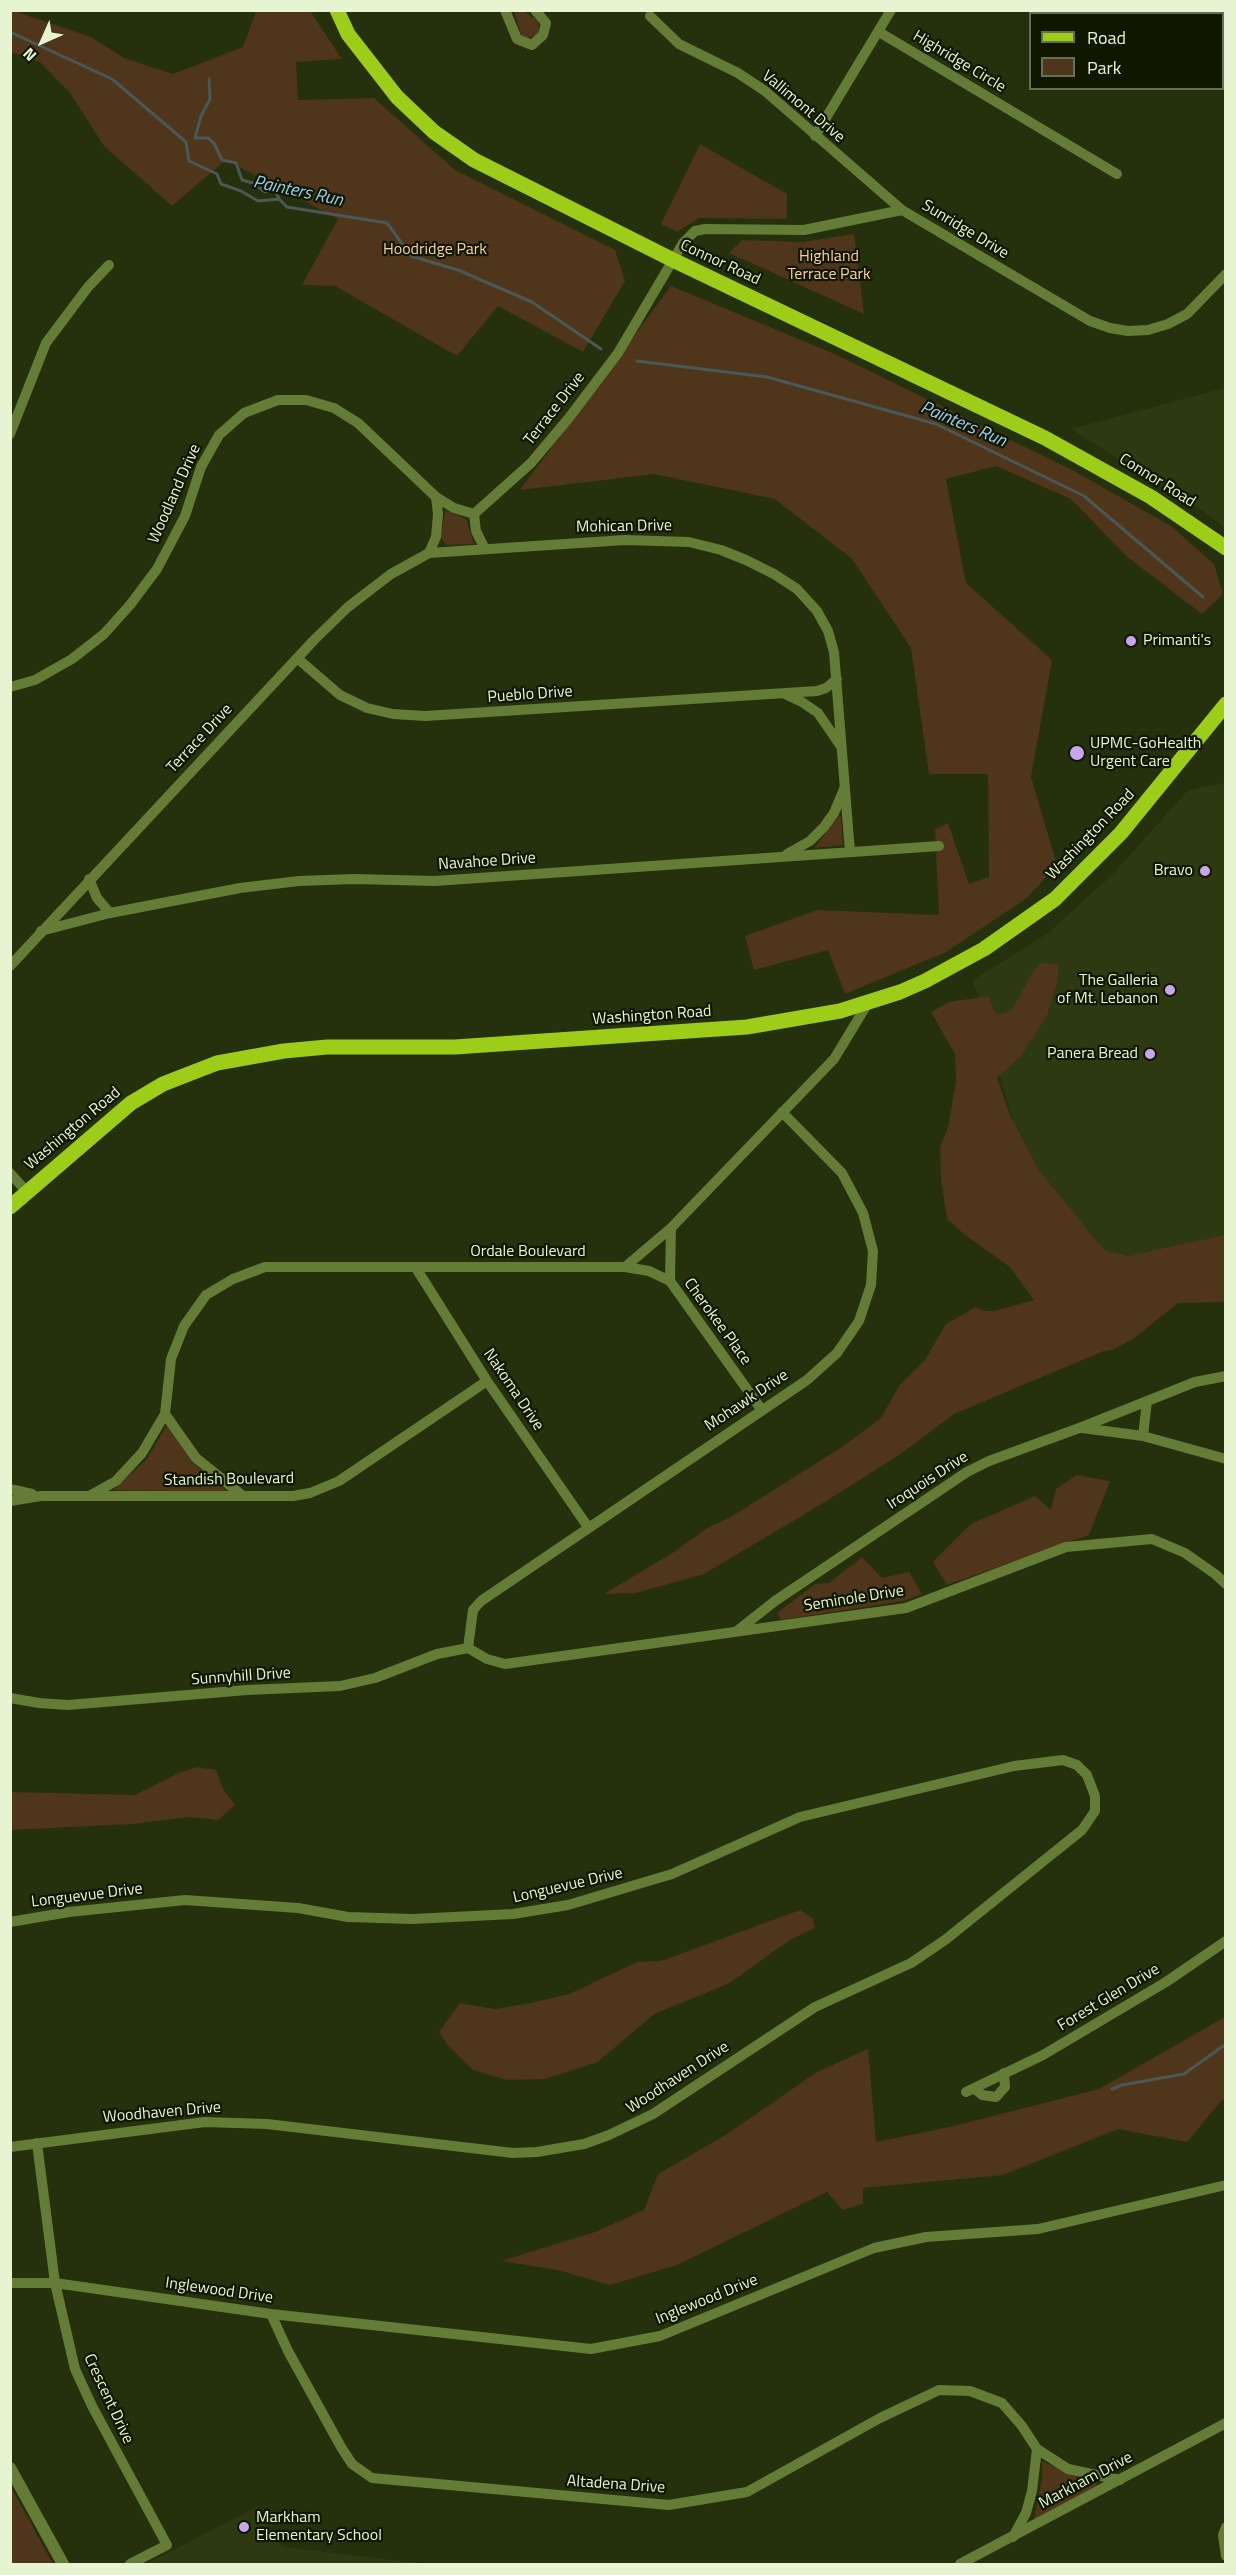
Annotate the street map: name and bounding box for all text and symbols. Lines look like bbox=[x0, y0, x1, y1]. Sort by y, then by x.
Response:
north arrow bbox=[12, 12, 72, 72]
legend bbox=[1029, 12, 1224, 90]
text: Road bbox=[1087, 24, 1126, 51]
street label: Highridge Circle bbox=[909, 27, 1009, 97]
text: N bbox=[17, 42, 42, 67]
text: Park bbox=[1087, 54, 1121, 81]
street label: Vallimont Drive bbox=[758, 67, 848, 147]
water label: Painters Run bbox=[251, 172, 345, 212]
street label: Sunridge Drive bbox=[918, 197, 1012, 263]
street label: Connor Road bbox=[677, 236, 763, 290]
park label: Hoodridge Park bbox=[383, 240, 487, 260]
park label: Highland Terrace Park bbox=[787, 247, 871, 285]
street label: Terrace Drive bbox=[520, 369, 590, 449]
water label: Painters Run bbox=[917, 397, 1009, 453]
street label: Woodland Drive bbox=[145, 441, 205, 547]
street label: Connor Road bbox=[1115, 450, 1199, 512]
street label: Mohican Drive bbox=[576, 517, 672, 537]
place label: Primanti's bbox=[1143, 631, 1211, 651]
marker: Primanti's bbox=[1124, 634, 1138, 648]
street label: Pueblo Drive bbox=[487, 682, 573, 708]
street label: Terrace Drive bbox=[163, 700, 237, 778]
place label: UPMC-GoHealth Urgent Care bbox=[1090, 734, 1201, 772]
marker: UPMC-GoHealth Urgent Care bbox=[1068, 744, 1086, 762]
street label: Washington Road bbox=[1043, 785, 1139, 885]
street label: Navahoe Drive bbox=[437, 849, 537, 875]
place label: Bravo bbox=[1154, 861, 1193, 881]
marker: Bravo bbox=[1198, 864, 1212, 878]
place label: The Galleria of Mt. Lebanon bbox=[1057, 971, 1158, 1009]
marker: The Galleria of Mt. Lebanon bbox=[1163, 983, 1177, 997]
street label: Washington Road bbox=[592, 1002, 712, 1030]
place label: Panera Bread bbox=[1047, 1044, 1138, 1064]
marker: Panera Bread bbox=[1143, 1047, 1157, 1061]
street label: Washington Road bbox=[21, 1083, 125, 1175]
street label: Ordale Boulevard bbox=[470, 1242, 586, 1262]
street label: Cherokee Place bbox=[679, 1275, 755, 1369]
street label: Nakoma Drive bbox=[479, 1345, 547, 1435]
street label: Mohawk Drive bbox=[702, 1366, 792, 1436]
street label: Iroquois Drive bbox=[884, 1448, 972, 1514]
street label: Standish Boulevard bbox=[164, 1469, 294, 1491]
street label: Seminole Drive bbox=[803, 1582, 905, 1616]
street label: Sunnyhill Drive bbox=[190, 1664, 292, 1690]
street label: Longuevue Drive bbox=[511, 1864, 625, 1908]
street label: Longuevue Drive bbox=[30, 1880, 144, 1912]
street label: Forest Glen Drive bbox=[1055, 1960, 1163, 2036]
street label: Woodhaven Drive bbox=[623, 2038, 733, 2118]
street label: Woodhaven Drive bbox=[102, 2098, 222, 2128]
street label: Inglewood Drive bbox=[653, 2271, 761, 2329]
street label: Inglewood Drive bbox=[164, 2274, 274, 2308]
street label: Crescent Drive bbox=[79, 2351, 137, 2447]
street label: Markham Drive bbox=[1036, 2448, 1136, 2514]
street label: Altadena Drive bbox=[566, 2472, 666, 2498]
place label: Markham Elementary School bbox=[256, 2508, 382, 2546]
marker: Markham Elementary School bbox=[237, 2520, 251, 2534]

